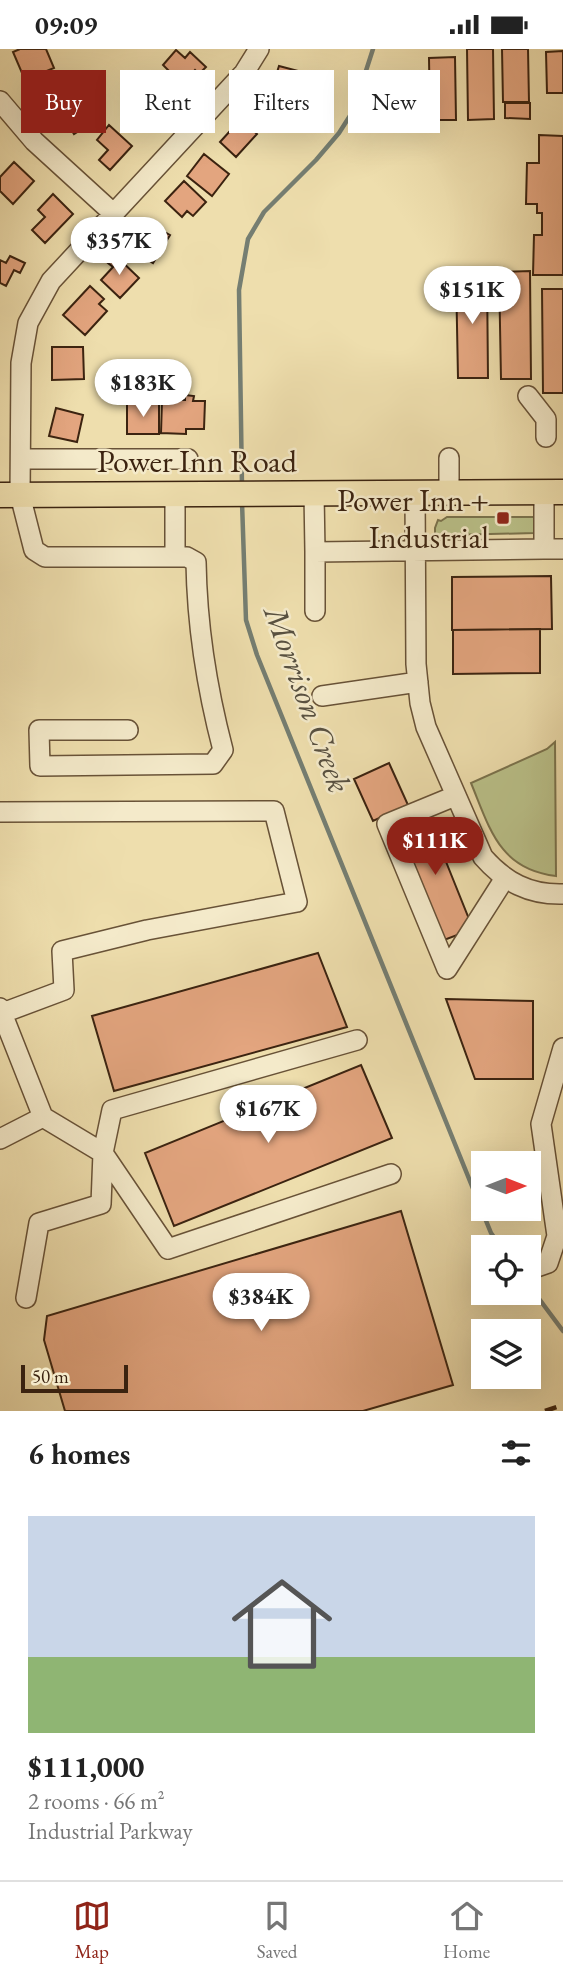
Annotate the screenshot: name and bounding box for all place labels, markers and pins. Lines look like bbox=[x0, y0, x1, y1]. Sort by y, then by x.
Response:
pin: $357K bbox=[70, 217, 168, 277]
pin: $151K bbox=[423, 267, 521, 326]
pin: $183K bbox=[94, 359, 192, 419]
place label: Power Inn + Industrial bbox=[337, 479, 489, 558]
marker: Power Inn + Industrial bbox=[495, 510, 511, 526]
pin: $111K bbox=[386, 817, 484, 877]
pin: $167K bbox=[219, 1085, 317, 1145]
pin: $384K bbox=[212, 1273, 310, 1333]

